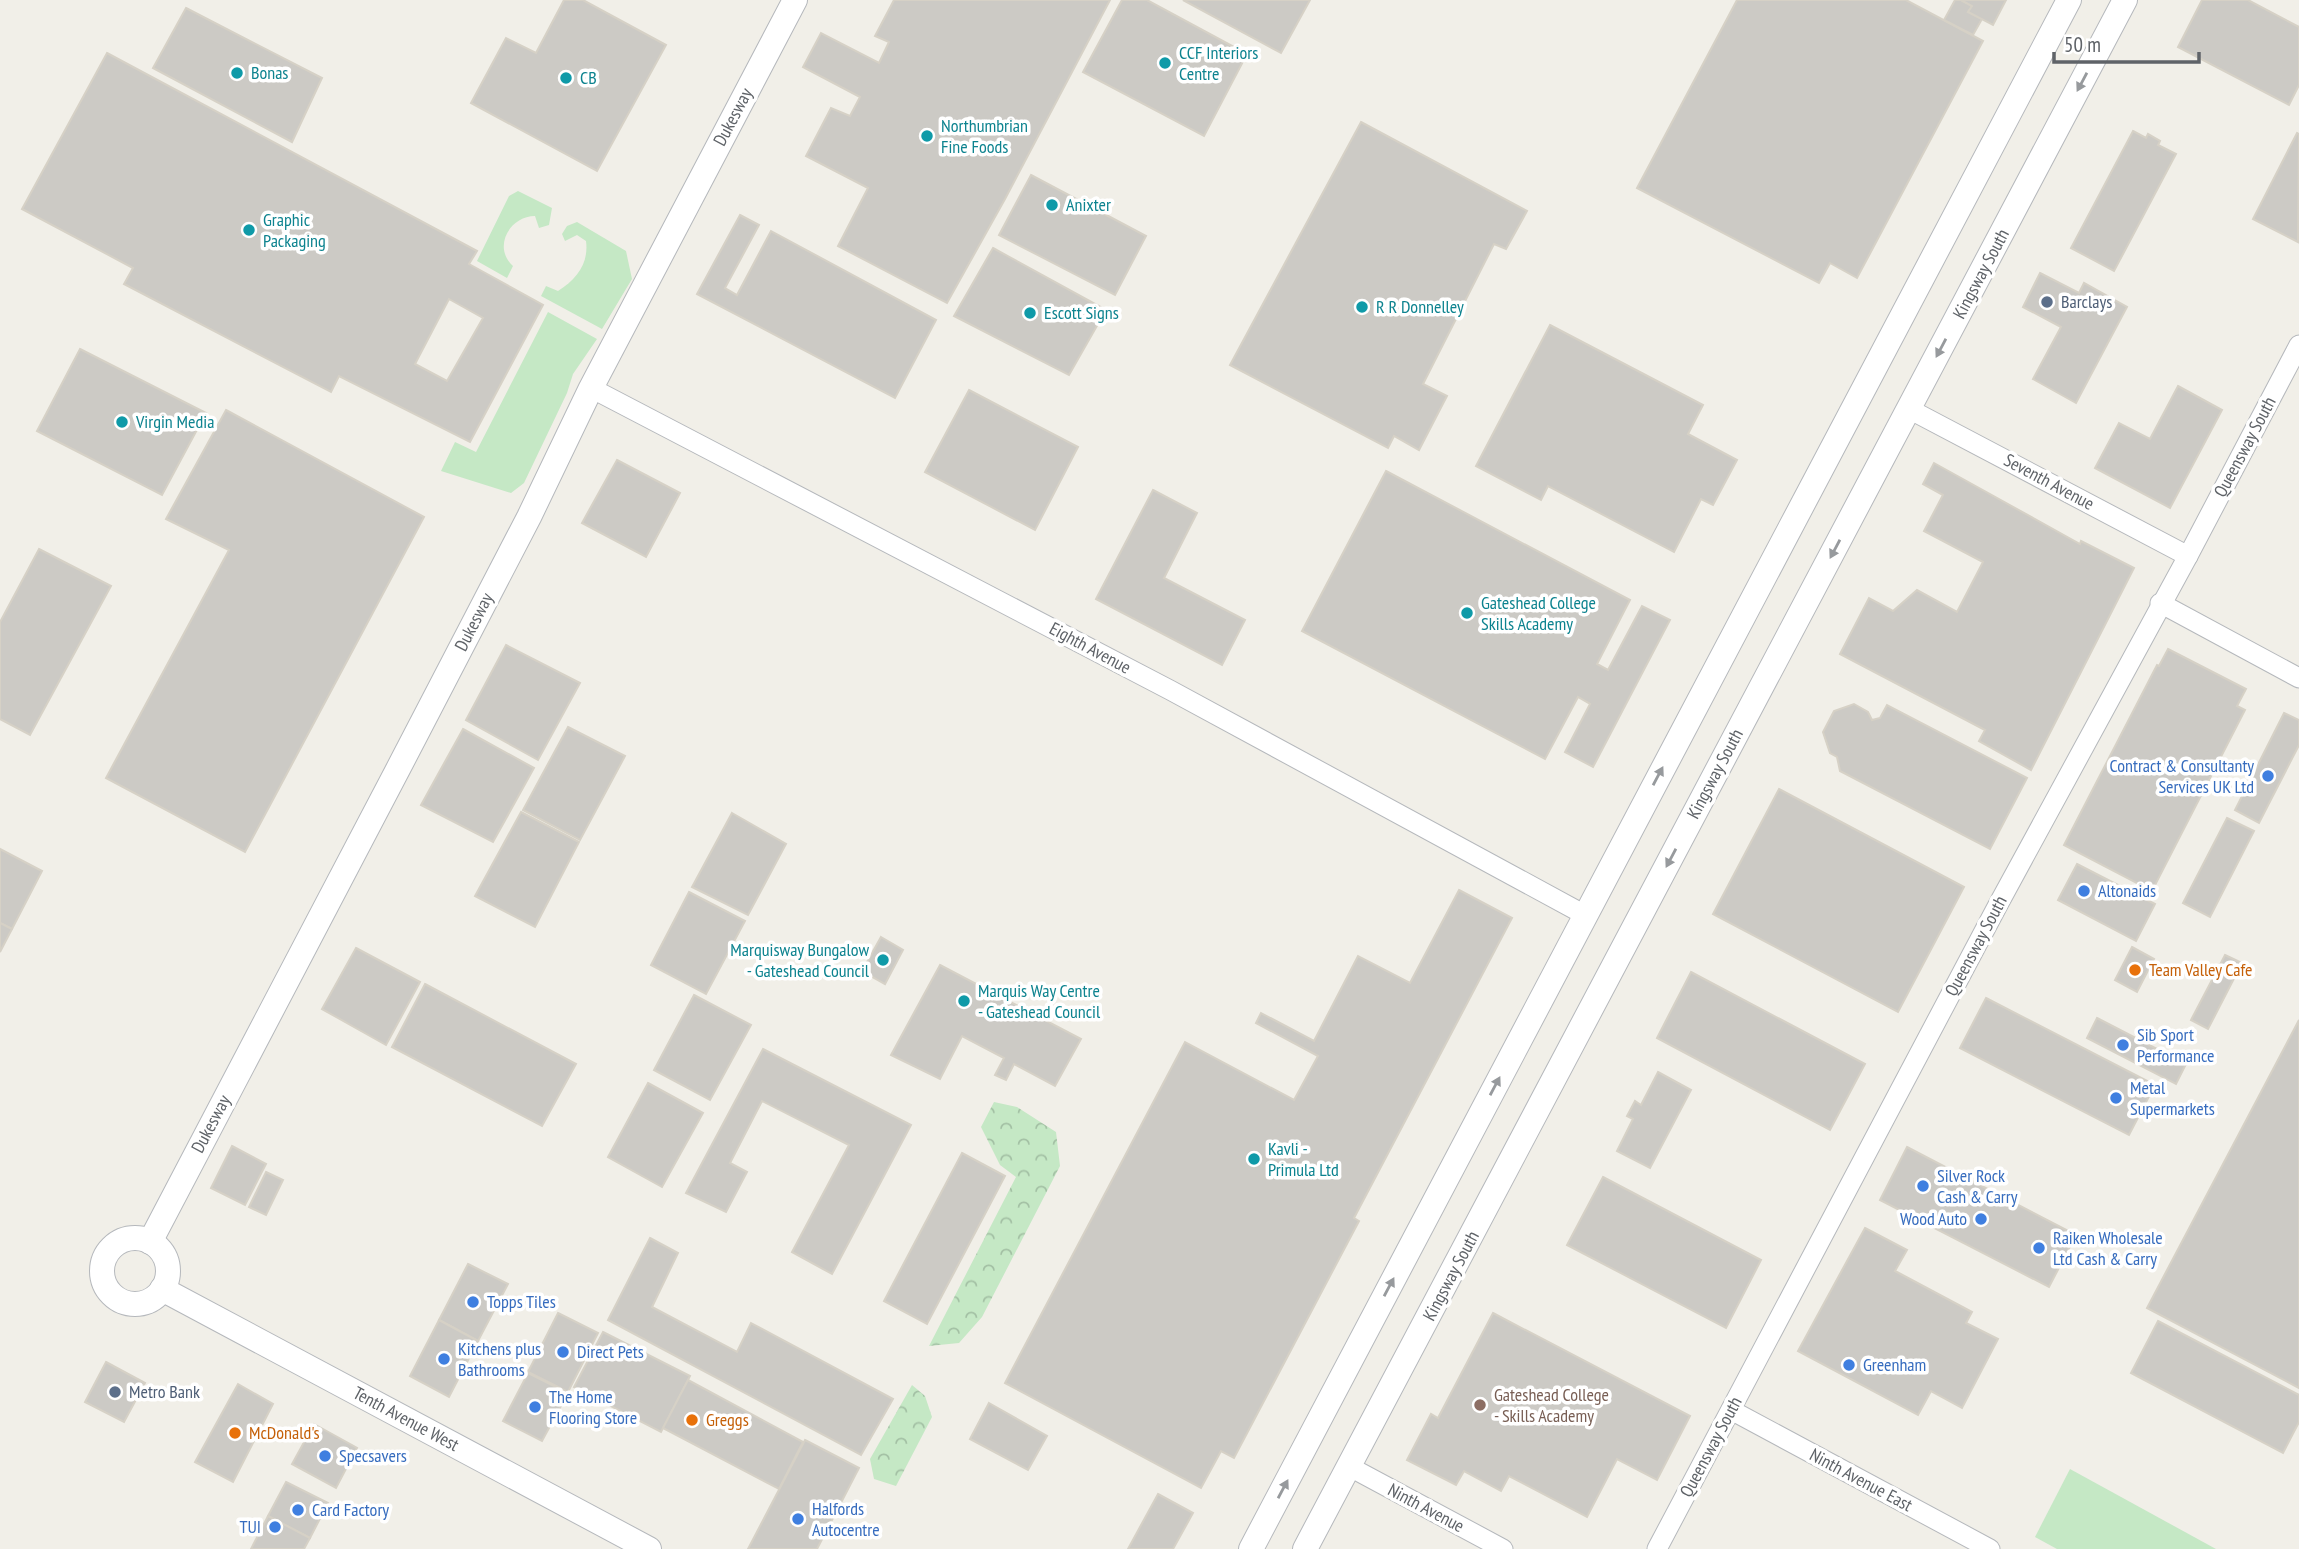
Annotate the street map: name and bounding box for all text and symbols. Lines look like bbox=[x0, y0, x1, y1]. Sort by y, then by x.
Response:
scale bar bbox=[2054, 21, 2199, 65]
text: 50 m bbox=[2064, 31, 2101, 58]
place label: CCF Interiors Centre bbox=[1179, 41, 1258, 85]
marker: CCF Interiors Centre bbox=[1157, 55, 1173, 71]
place label: Bonas bbox=[251, 61, 288, 84]
marker: Bonas bbox=[229, 65, 245, 81]
place label: CB bbox=[580, 66, 597, 89]
marker: CB bbox=[558, 70, 574, 86]
one-way arrow bbox=[2077, 72, 2088, 92]
street label: Dukesway bbox=[708, 84, 757, 150]
place label: Northumbrian Fine Foods bbox=[941, 114, 1028, 158]
marker: Northumbrian Fine Foods bbox=[919, 128, 935, 144]
place label: Anixter bbox=[1066, 193, 1111, 216]
marker: Anixter bbox=[1044, 197, 1060, 213]
place label: Graphic Packaging bbox=[263, 208, 326, 252]
marker: Graphic Packaging bbox=[241, 222, 257, 238]
street label: Kingsway South bbox=[1947, 225, 2014, 323]
place label: Barclays bbox=[2061, 290, 2112, 313]
marker: Barclays bbox=[2039, 294, 2055, 310]
place label: R R Donnelley bbox=[1376, 295, 1464, 318]
marker: R R Donnelley bbox=[1354, 299, 1370, 315]
place label: Escott Signs bbox=[1044, 301, 1119, 324]
marker: Escott Signs bbox=[1022, 305, 1038, 321]
one-way arrow bbox=[1936, 338, 1947, 358]
street label: Queensway South bbox=[2208, 393, 2281, 501]
place label: Virgin Media bbox=[135, 410, 214, 433]
marker: Virgin Media bbox=[114, 414, 130, 430]
street label: Seventh Avenue bbox=[2000, 448, 2098, 515]
one-way arrow bbox=[1829, 539, 1840, 559]
street label: Dukesway bbox=[449, 589, 498, 655]
place label: Gateshead College Skills Academy bbox=[1481, 591, 1596, 635]
marker: Gateshead College Skills Academy bbox=[1459, 605, 1475, 621]
street label: Eighth Avenue bbox=[1046, 617, 1135, 679]
street label: Kingsway South bbox=[1681, 725, 1748, 823]
place label: Contract & Consultanty Services UK Ltd bbox=[2110, 754, 2254, 798]
one-way arrow bbox=[1652, 766, 1664, 786]
marker: Contract & Consultanty Services UK Ltd bbox=[2260, 768, 2276, 784]
one-way arrow bbox=[1665, 848, 1676, 868]
place label: Altonaids bbox=[2098, 879, 2156, 902]
marker: Altonaids bbox=[2076, 883, 2092, 899]
street label: Queensway South bbox=[1939, 892, 2012, 1000]
place label: Marquisway Bungalow - Gateshead Council bbox=[730, 938, 870, 982]
marker: Marquisway Bungalow - Gateshead Council bbox=[875, 952, 891, 968]
place label: Team Valley Cafe bbox=[2149, 958, 2252, 981]
marker: Team Valley Cafe bbox=[2127, 962, 2143, 978]
place label: Marquis Way Centre - Gateshead Council bbox=[978, 979, 1101, 1023]
marker: Marquis Way Centre - Gateshead Council bbox=[956, 993, 972, 1009]
place label: Sib Sport Performance bbox=[2137, 1023, 2215, 1067]
marker: Sib Sport Performance bbox=[2115, 1037, 2131, 1053]
one-way arrow bbox=[1489, 1076, 1501, 1096]
place label: Metal Supermarkets bbox=[2130, 1076, 2215, 1120]
marker: Metal Supermarkets bbox=[2108, 1090, 2124, 1106]
street label: Dukesway bbox=[186, 1091, 235, 1157]
place label: Kavli - Primula Ltd bbox=[1268, 1137, 1339, 1181]
marker: Kavli - Primula Ltd bbox=[1246, 1151, 1262, 1167]
place label: Silver Rock Cash & Carry bbox=[1937, 1164, 2018, 1208]
marker: Silver Rock Cash & Carry bbox=[1915, 1178, 1931, 1194]
place label: Wood Auto bbox=[1900, 1207, 1967, 1230]
marker: Wood Auto bbox=[1973, 1211, 1989, 1227]
place label: Raiken Wholesale Ltd Cash & Carry bbox=[2053, 1226, 2163, 1270]
street label: Kingsway South bbox=[1417, 1227, 1484, 1325]
marker: Raiken Wholesale Ltd Cash & Carry bbox=[2031, 1240, 2047, 1256]
one-way arrow bbox=[1383, 1277, 1395, 1297]
place label: Topps Tiles bbox=[487, 1290, 556, 1313]
marker: Topps Tiles bbox=[465, 1294, 481, 1310]
place label: Kitchens plus Bathrooms bbox=[458, 1337, 541, 1381]
place label: Direct Pets bbox=[577, 1340, 644, 1363]
marker: Direct Pets bbox=[555, 1344, 571, 1360]
marker: Kitchens plus Bathrooms bbox=[436, 1351, 452, 1367]
place label: Greenham bbox=[1863, 1353, 1926, 1376]
marker: Greenham bbox=[1841, 1357, 1857, 1373]
place label: Metro Bank bbox=[129, 1380, 200, 1403]
street label: Tenth Avenue West bbox=[349, 1381, 463, 1456]
place label: Gateshead College - Skills Academy bbox=[1494, 1383, 1609, 1427]
marker: Metro Bank bbox=[107, 1384, 123, 1400]
place label: The Home Flooring Store bbox=[549, 1385, 637, 1429]
street label: Queensway South bbox=[1674, 1393, 1747, 1501]
marker: Gateshead College - Skills Academy bbox=[1472, 1397, 1488, 1413]
marker: The Home Flooring Store bbox=[527, 1399, 543, 1415]
place label: Greggs bbox=[706, 1408, 749, 1431]
marker: Greggs bbox=[684, 1412, 700, 1428]
place label: McDonald's bbox=[249, 1421, 320, 1444]
marker: McDonald's bbox=[227, 1425, 243, 1441]
street label: Ninth Avenue East bbox=[1806, 1443, 1917, 1516]
place label: Specsavers bbox=[339, 1444, 407, 1467]
marker: Specsavers bbox=[317, 1448, 333, 1464]
street label: Ninth Avenue bbox=[1384, 1478, 1468, 1537]
one-way arrow bbox=[1277, 1479, 1289, 1498]
place label: Halfords Autocentre bbox=[812, 1497, 880, 1541]
place label: Card Factory bbox=[312, 1498, 389, 1521]
marker: Card Factory bbox=[290, 1502, 306, 1518]
marker: Halfords Autocentre bbox=[790, 1511, 806, 1527]
place label: TUI bbox=[239, 1515, 261, 1538]
marker: TUI bbox=[267, 1519, 283, 1535]

